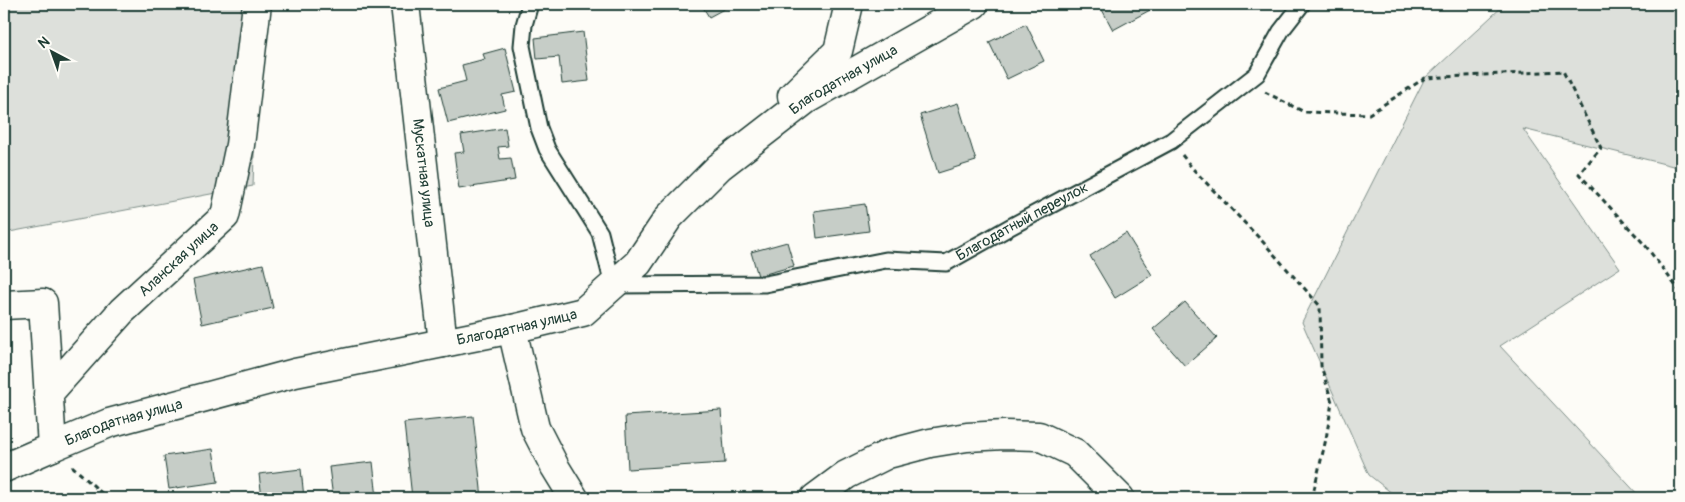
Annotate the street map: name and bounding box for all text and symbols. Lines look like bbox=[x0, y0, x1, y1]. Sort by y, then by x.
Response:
north arrow bbox=[28, 28, 78, 78]
text: N bbox=[35, 33, 53, 52]
street label: Благодатная улица bbox=[785, 41, 901, 119]
street label: Мускатная улица bbox=[408, 118, 439, 228]
street label: Благодатный переулок bbox=[953, 178, 1092, 266]
street label: Аланская улица bbox=[135, 218, 223, 301]
street label: Благодатная улица bbox=[455, 305, 579, 350]
street label: Благодатная улица bbox=[62, 395, 185, 451]

